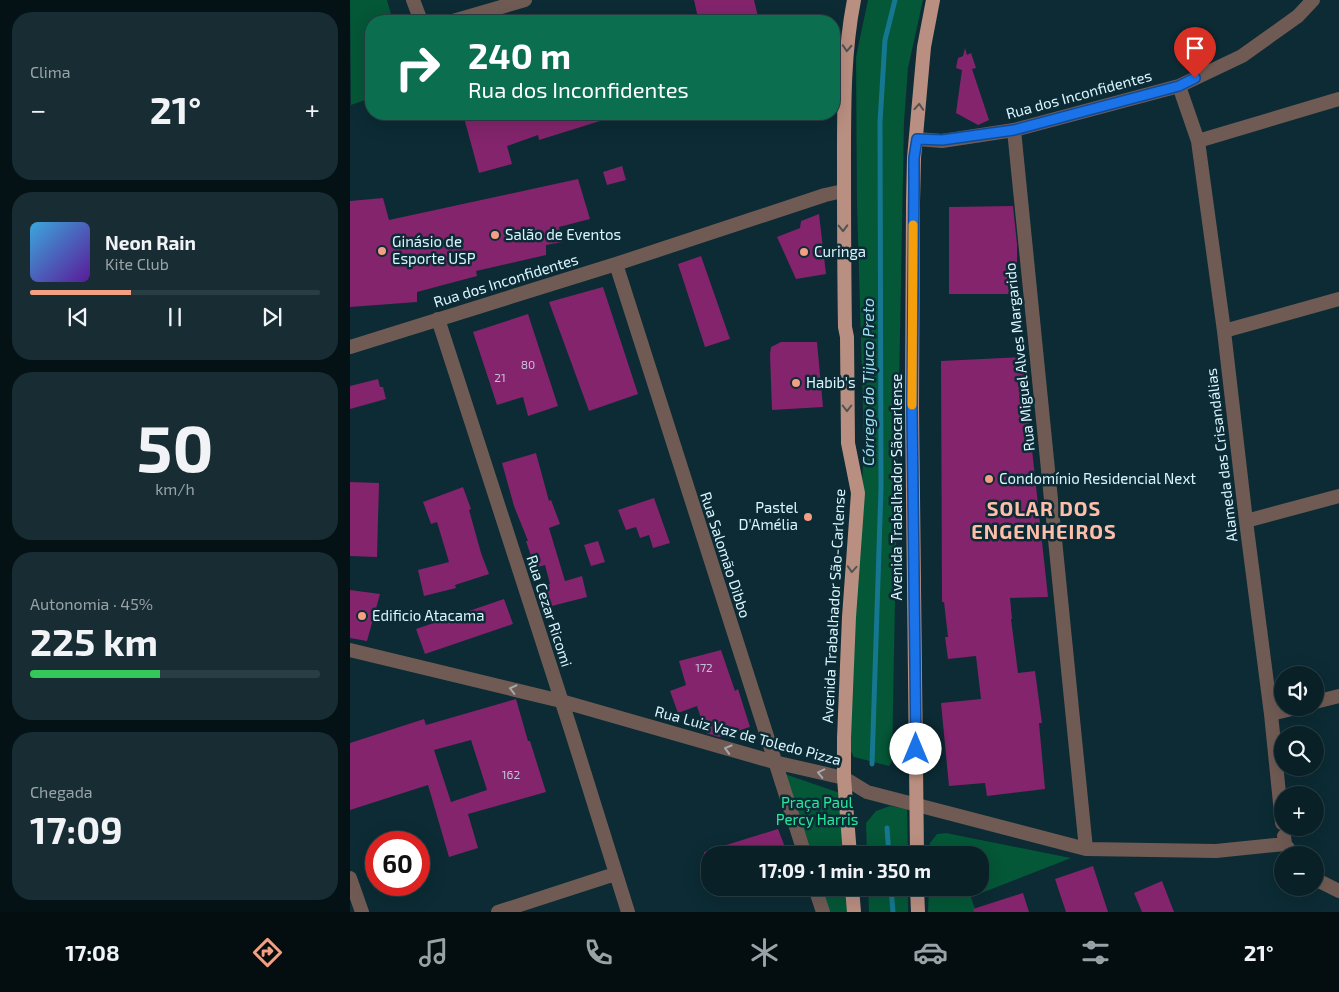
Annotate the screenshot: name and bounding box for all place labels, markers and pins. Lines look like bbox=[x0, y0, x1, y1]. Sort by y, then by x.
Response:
pin bbox=[1174, 27, 1216, 78]
place label: Salão de Eventos bbox=[505, 225, 621, 243]
marker: Salão de Eventos bbox=[489, 229, 501, 241]
place label: Ginásio de Esporte USP bbox=[392, 232, 476, 267]
place label: Curinga bbox=[814, 242, 866, 260]
marker: Ginásio de Esporte USP bbox=[376, 245, 388, 257]
marker: Curinga bbox=[798, 246, 810, 258]
place label: Habib's bbox=[806, 373, 856, 391]
marker: Habib's bbox=[790, 377, 802, 389]
place label: Condomínio Residencial Next bbox=[999, 469, 1196, 487]
marker: Condomínio Residencial Next bbox=[983, 473, 995, 485]
place label: Pastel D'Amélia bbox=[739, 498, 799, 533]
marker: Pastel D'Amélia bbox=[802, 511, 814, 523]
place label: Edificio Atacama bbox=[372, 606, 484, 624]
marker: Edificio Atacama bbox=[356, 610, 368, 622]

